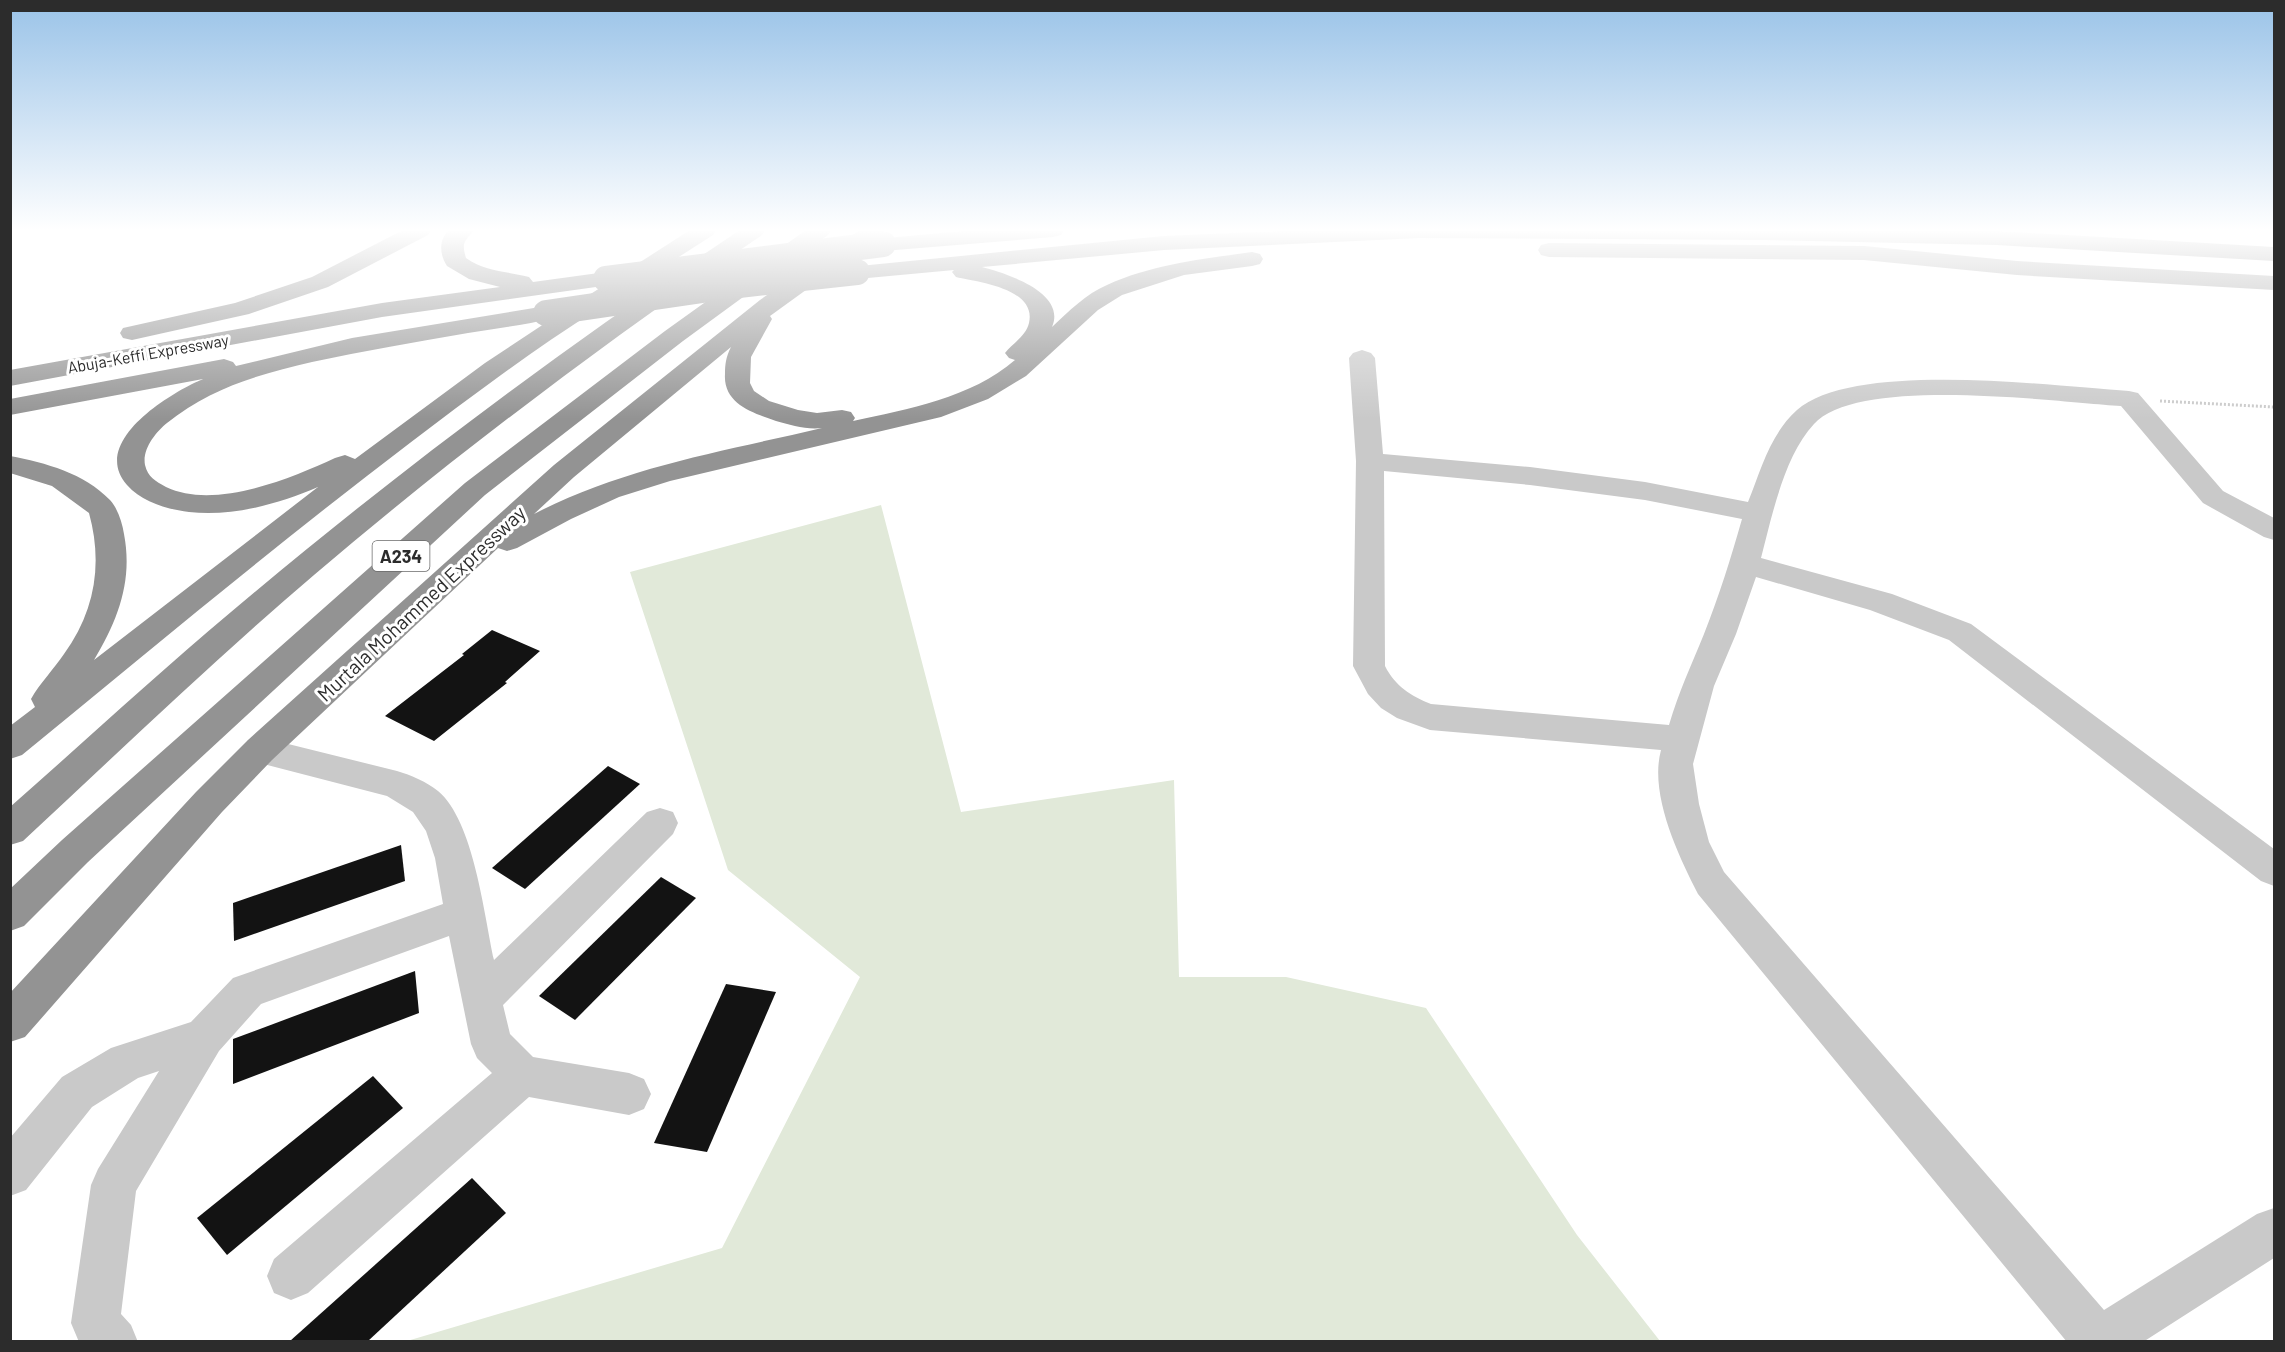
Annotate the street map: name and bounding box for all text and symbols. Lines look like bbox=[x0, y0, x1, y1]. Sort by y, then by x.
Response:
street label: Abuja-Keffi Expressway bbox=[66, 329, 231, 377]
street label: Murtala Mohammed Expressway bbox=[312, 500, 530, 706]
road number: A234 bbox=[372, 541, 430, 571]

